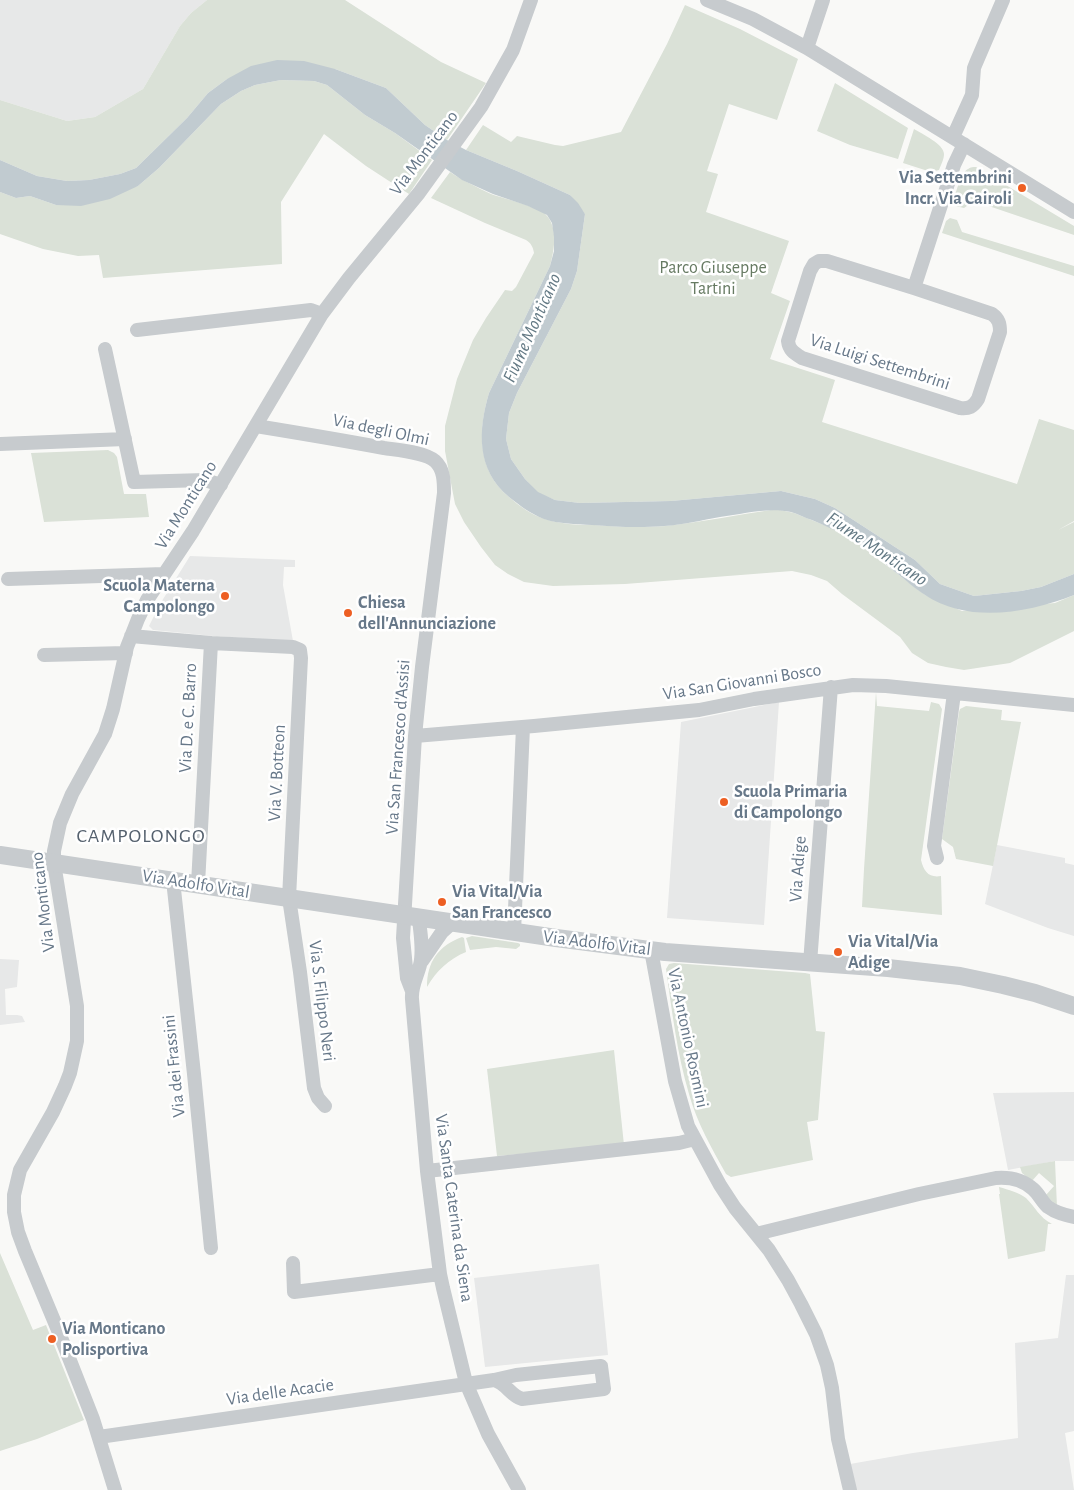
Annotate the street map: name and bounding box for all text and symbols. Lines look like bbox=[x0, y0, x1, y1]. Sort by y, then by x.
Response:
street label: Via Monticano bbox=[385, 106, 463, 200]
place label: Via Settembrini Incr. Via Cairoli bbox=[899, 167, 1012, 210]
marker: Via Settembrini Incr. Via Cairoli bbox=[1016, 182, 1028, 194]
park label: Parco Giuseppe Tartini bbox=[659, 257, 767, 300]
water label: Fiume Monticano bbox=[498, 270, 566, 386]
street label: Via Luigi Settembrini bbox=[807, 329, 953, 395]
street label: Via degli Olmi bbox=[331, 409, 431, 451]
street label: Via Monticano bbox=[150, 457, 222, 553]
water label: Fiume Monticano bbox=[822, 507, 932, 591]
place label: Scuola Materna Campolongo bbox=[103, 575, 215, 618]
marker: Scuola Materna Campolongo bbox=[219, 590, 231, 602]
place label: Chiesa dell'Annunciazione bbox=[358, 592, 496, 634]
marker: Chiesa dell'Annunciazione bbox=[342, 607, 354, 619]
street label: Via San Francesco d'Assisi bbox=[381, 659, 415, 835]
street label: Via San Giovanni Bosco bbox=[661, 659, 823, 705]
street label: Via D. e C. Barro bbox=[174, 663, 202, 773]
street label: Via V. Botteon bbox=[264, 724, 290, 822]
place label: Scuola Primaria di Campolongo bbox=[734, 781, 847, 824]
marker: Scuola Primaria di Campolongo bbox=[718, 796, 730, 808]
district label: CAMPOLONGO bbox=[75, 824, 207, 848]
street label: Via Adige bbox=[785, 835, 811, 903]
street label: Via Monticano bbox=[26, 851, 60, 953]
street label: Via Adolfo Vital bbox=[141, 865, 251, 903]
place label: Via Vital/Via San Francesco bbox=[452, 881, 552, 924]
marker: Via Vital/Via San Francesco bbox=[436, 896, 448, 908]
street label: Via Adolfo Vital bbox=[542, 926, 652, 960]
place label: Via Vital/Via Adige bbox=[848, 931, 938, 974]
street label: Via S. Filippo Neri bbox=[304, 939, 340, 1063]
marker: Via Vital/Via Adige bbox=[832, 946, 844, 958]
street label: Via Antonio Rosmini bbox=[663, 966, 713, 1110]
street label: Via dei Frassini bbox=[158, 1014, 190, 1118]
street label: Via Santa Caterina da Siena bbox=[430, 1112, 478, 1304]
place label: Via Monticano Polisportiva bbox=[62, 1318, 165, 1360]
marker: Via Monticano Polisportiva bbox=[46, 1333, 58, 1345]
street label: Via delle Acacie bbox=[225, 1374, 335, 1410]

